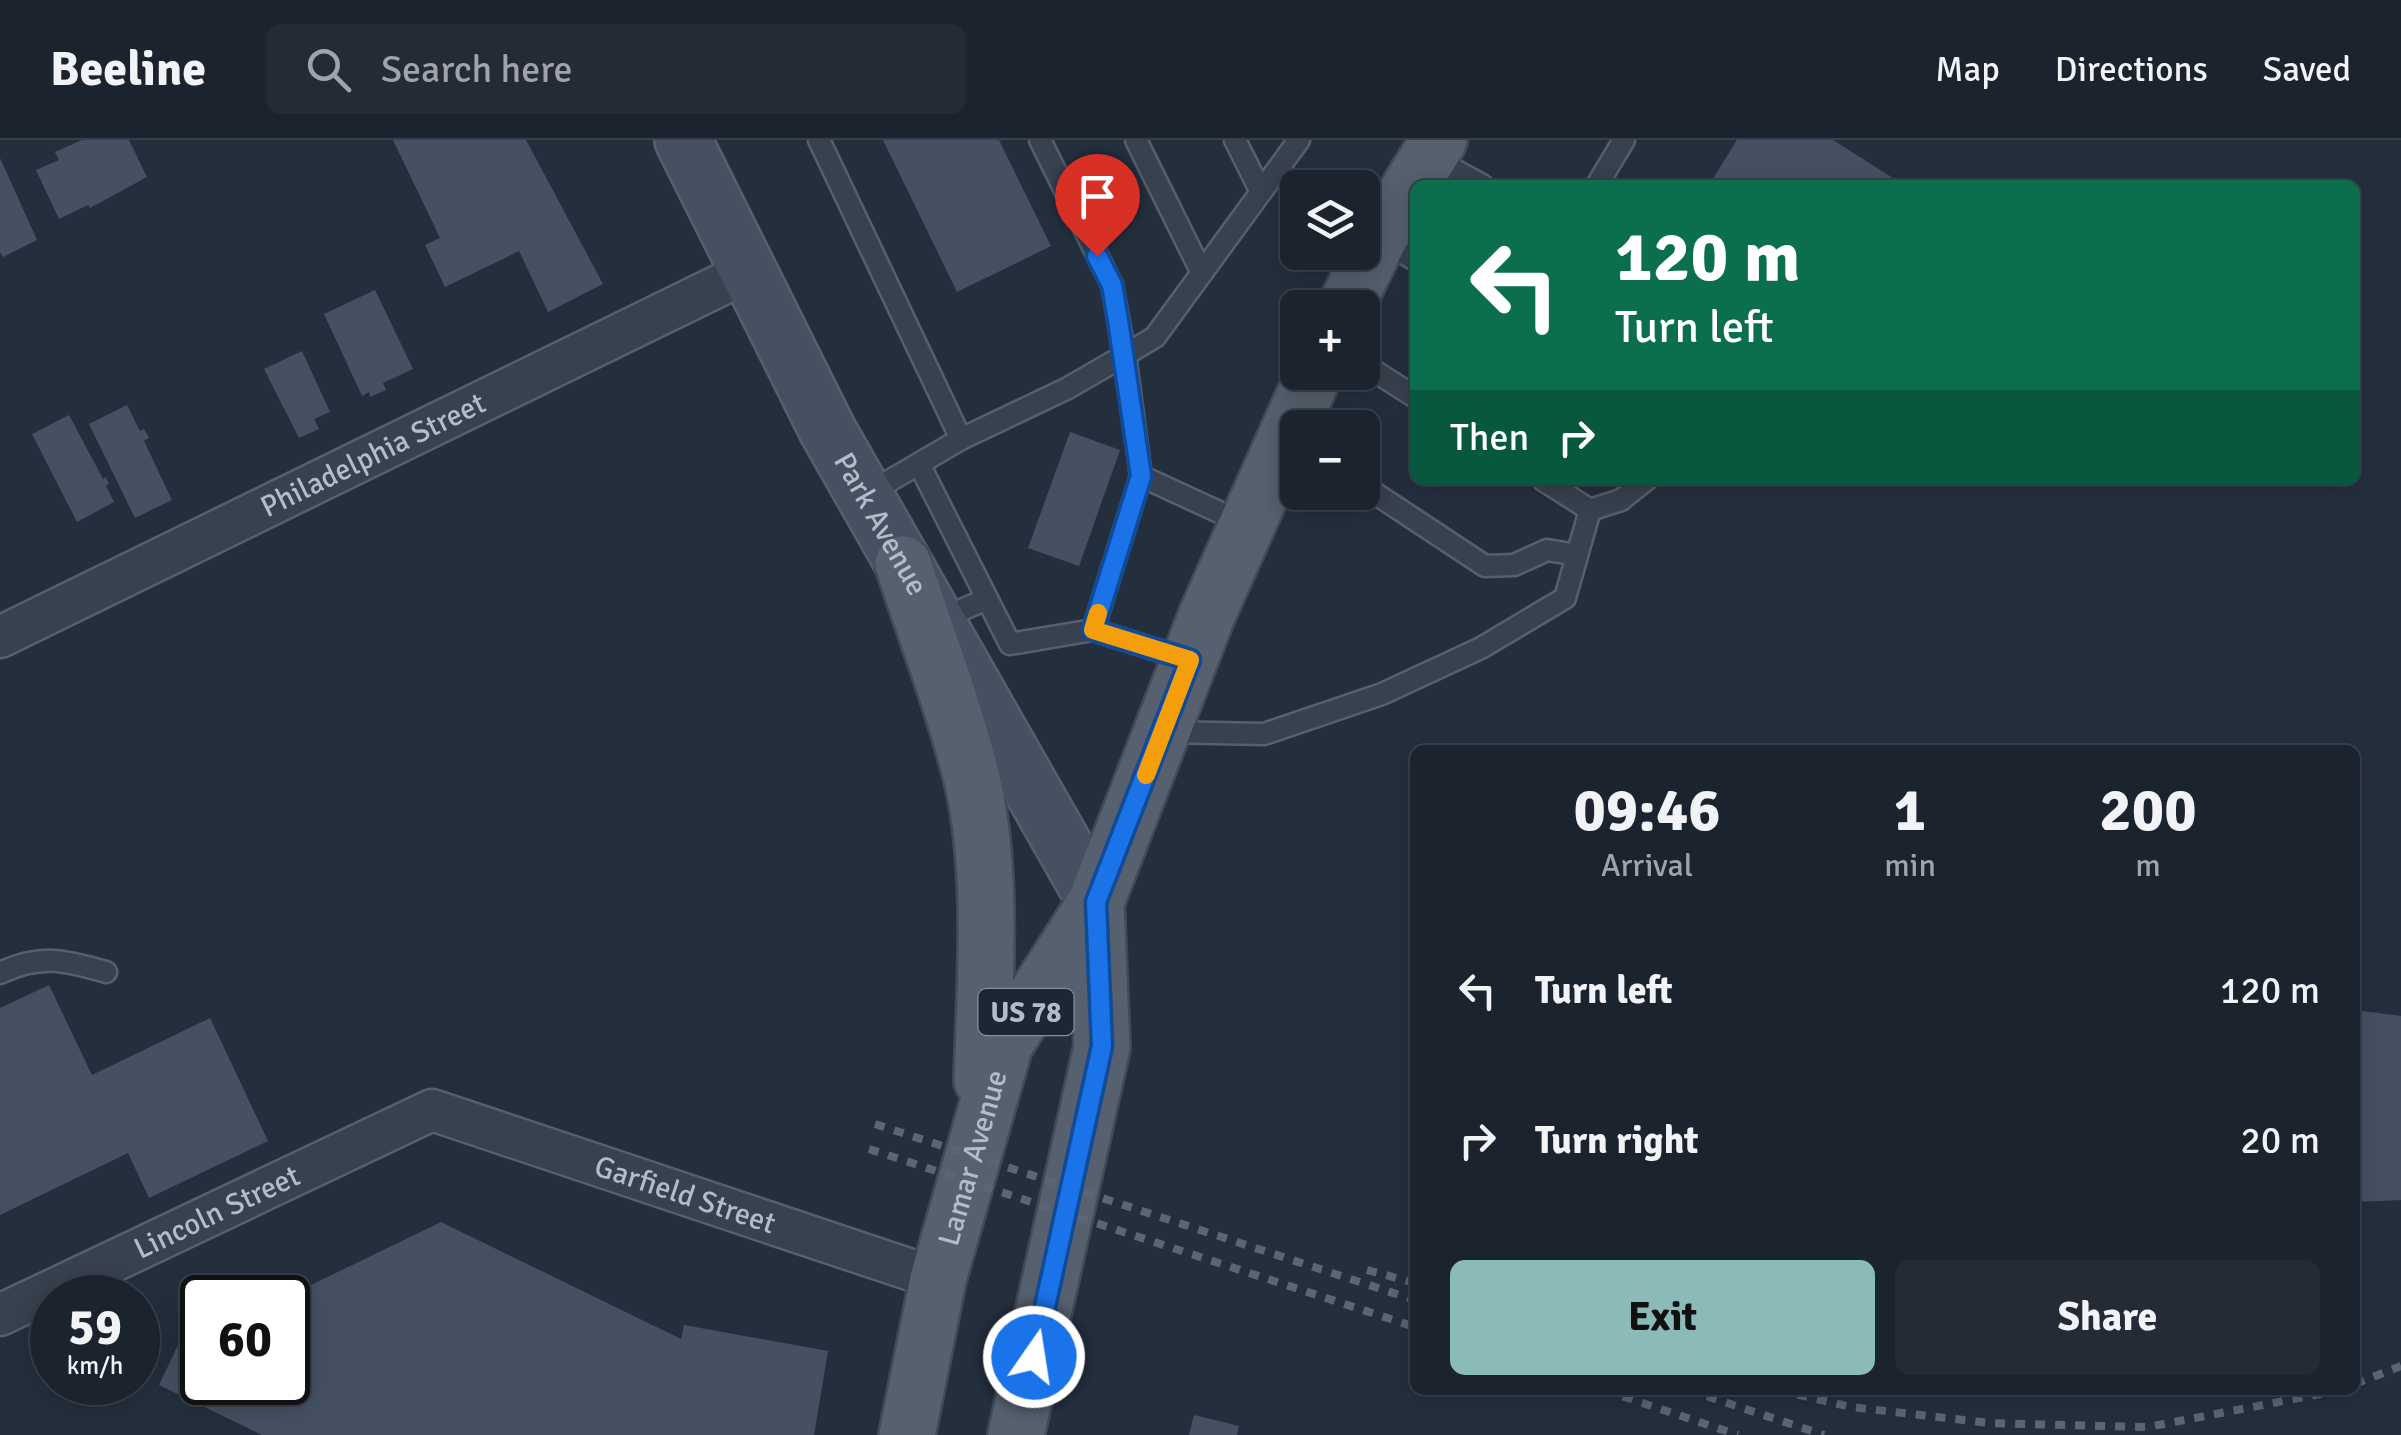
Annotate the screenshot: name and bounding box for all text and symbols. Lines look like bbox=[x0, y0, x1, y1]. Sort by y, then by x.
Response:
search box bbox=[266, 24, 966, 114]
text: Beeline bbox=[50, 40, 206, 99]
icon: search bbox=[301, 42, 356, 97]
text: Search here bbox=[381, 46, 573, 93]
text: Map bbox=[1935, 48, 2000, 91]
text: Directions bbox=[2055, 48, 2208, 91]
text: Saved bbox=[2263, 48, 2351, 91]
pin bbox=[1055, 154, 1140, 257]
icon: arrive bbox=[1070, 169, 1125, 224]
map controls bbox=[1280, 170, 1380, 510]
button: layers bbox=[1280, 170, 1380, 270]
text: 120 m bbox=[1615, 214, 1800, 300]
icon: left bbox=[1450, 220, 1580, 350]
button: + bbox=[1280, 290, 1380, 390]
text: Turn left bbox=[1615, 300, 1774, 355]
street label: Philadelphia Street bbox=[255, 385, 492, 526]
button: − bbox=[1280, 410, 1380, 510]
icon: right bbox=[1549, 410, 1604, 465]
text: Then bbox=[1450, 414, 1529, 461]
street label: Park Avenue bbox=[825, 446, 936, 602]
text: 09:46 bbox=[1573, 774, 1721, 848]
text: 1 bbox=[1894, 774, 1926, 848]
text: 200 bbox=[2099, 774, 2197, 848]
text: Arrival bbox=[1601, 846, 1693, 885]
text: min bbox=[1884, 846, 1936, 885]
text: m bbox=[2135, 846, 2161, 885]
icon: left bbox=[1450, 963, 1505, 1018]
text: Turn left bbox=[1535, 967, 1673, 1014]
text: 120 m bbox=[2220, 967, 2320, 1014]
road number: US 78 bbox=[978, 989, 1074, 1035]
street label: Lamar Avenue bbox=[930, 1066, 1016, 1250]
icon: right bbox=[1450, 1113, 1505, 1168]
text: Turn right bbox=[1535, 1117, 1699, 1164]
text: 20 m bbox=[2240, 1117, 2320, 1164]
street label: Garfield Street bbox=[590, 1148, 780, 1242]
street label: Lincoln Street bbox=[128, 1157, 306, 1268]
button: Exit bbox=[1450, 1260, 1875, 1375]
button: Share bbox=[1895, 1260, 2320, 1375]
speed limit sign: 60 bbox=[180, 1275, 310, 1405]
text: 59 bbox=[68, 1297, 122, 1359]
position arrow bbox=[982, 1305, 1086, 1409]
text: km/h bbox=[67, 1350, 123, 1381]

